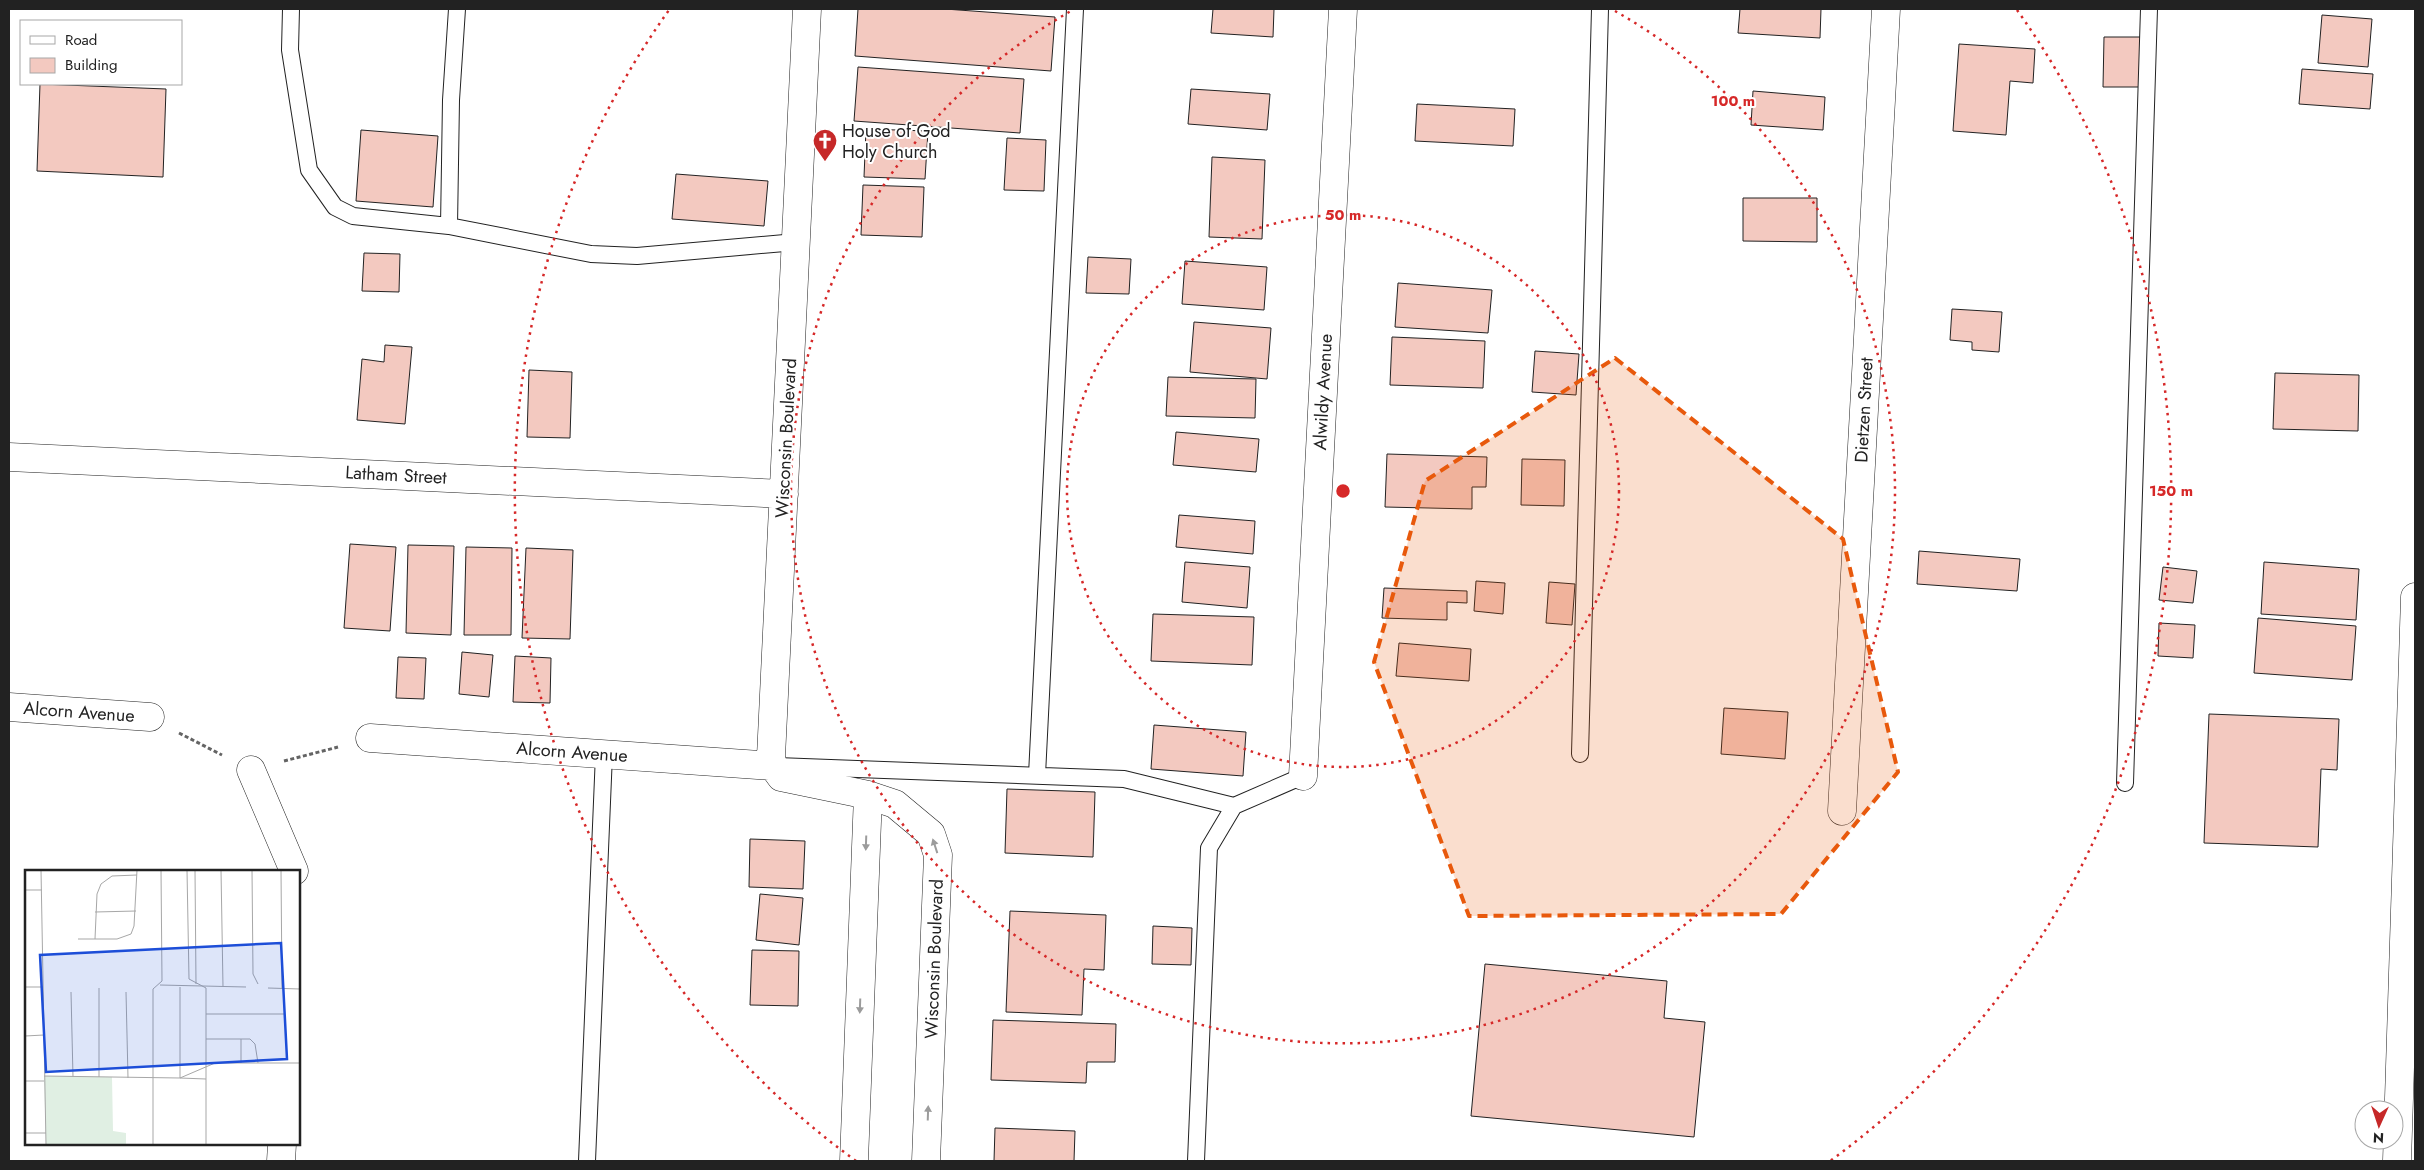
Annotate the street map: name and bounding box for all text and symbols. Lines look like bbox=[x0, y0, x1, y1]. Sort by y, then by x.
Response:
legend bbox=[20, 20, 182, 85]
text: Road bbox=[65, 29, 97, 51]
text: Building bbox=[65, 54, 117, 76]
text: 100 m bbox=[1711, 90, 1755, 112]
place label: House of God Holy Church bbox=[842, 118, 951, 165]
church icon: House of God Holy Church bbox=[812, 128, 838, 162]
text: 50 m bbox=[1325, 204, 1361, 226]
street label: Alwildy Avenue bbox=[1307, 333, 1339, 451]
street label: Dietzen Street bbox=[1848, 356, 1880, 463]
street label: Wisconsin Boulevard bbox=[769, 357, 803, 519]
street label: Latham Street bbox=[345, 459, 448, 491]
text: 150 m bbox=[2149, 480, 2193, 502]
centre of rings bbox=[1334, 482, 1352, 500]
street label: Alcorn Avenue bbox=[22, 695, 136, 729]
street label: Alcorn Avenue bbox=[515, 735, 629, 769]
one-way arrow bbox=[862, 836, 870, 852]
one-way arrow bbox=[931, 838, 938, 853]
inset map bbox=[25, 870, 300, 1145]
street label: Wisconsin Boulevard bbox=[918, 879, 950, 1039]
one-way arrow bbox=[856, 998, 864, 1014]
north arrow bbox=[2354, 1100, 2404, 1150]
one-way arrow bbox=[925, 1104, 933, 1120]
text: N bbox=[2372, 1128, 2384, 1148]

